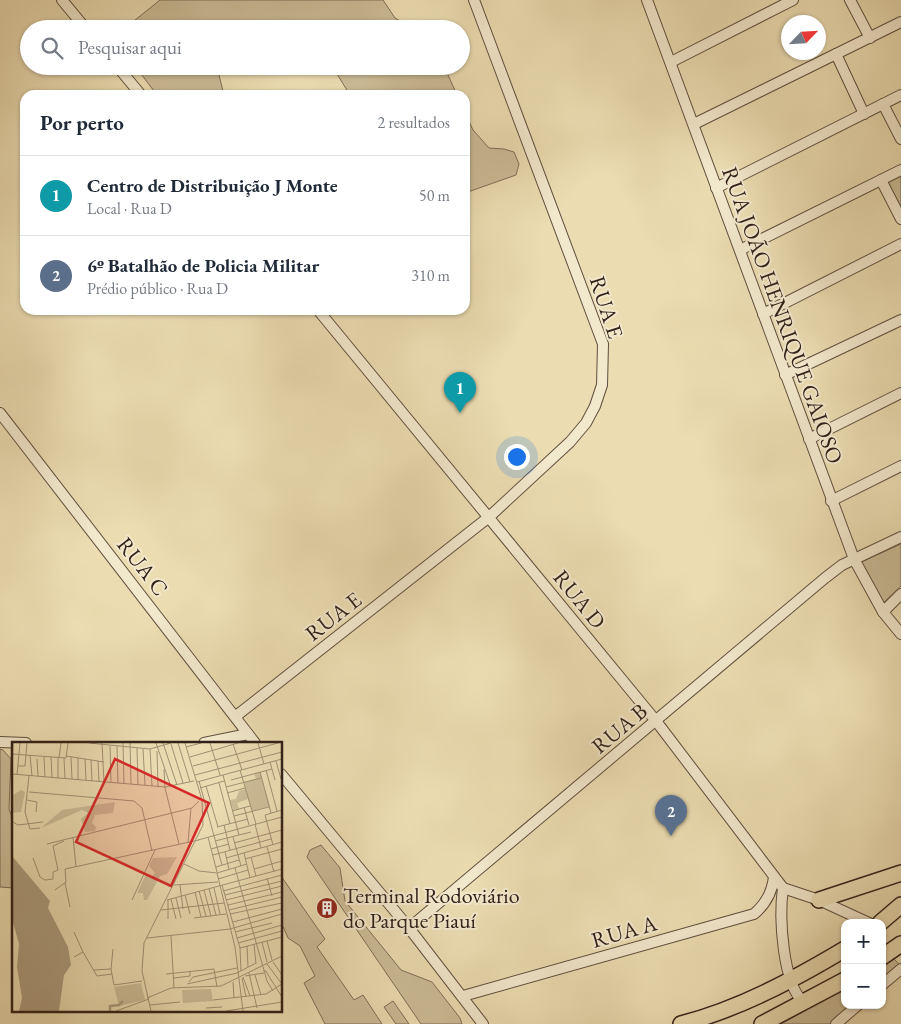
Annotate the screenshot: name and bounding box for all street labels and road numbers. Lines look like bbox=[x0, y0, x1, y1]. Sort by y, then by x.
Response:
street label: RUA JOÃO HENRIQUE GAIOSO bbox=[715, 163, 850, 468]
street label: RUA E bbox=[583, 272, 630, 342]
street label: RUA C bbox=[111, 531, 175, 602]
street label: RUA D bbox=[547, 564, 612, 635]
street label: RUA E bbox=[299, 585, 367, 648]
street label: RUA B bbox=[585, 697, 653, 760]
street label: RUA A bbox=[588, 908, 661, 955]

